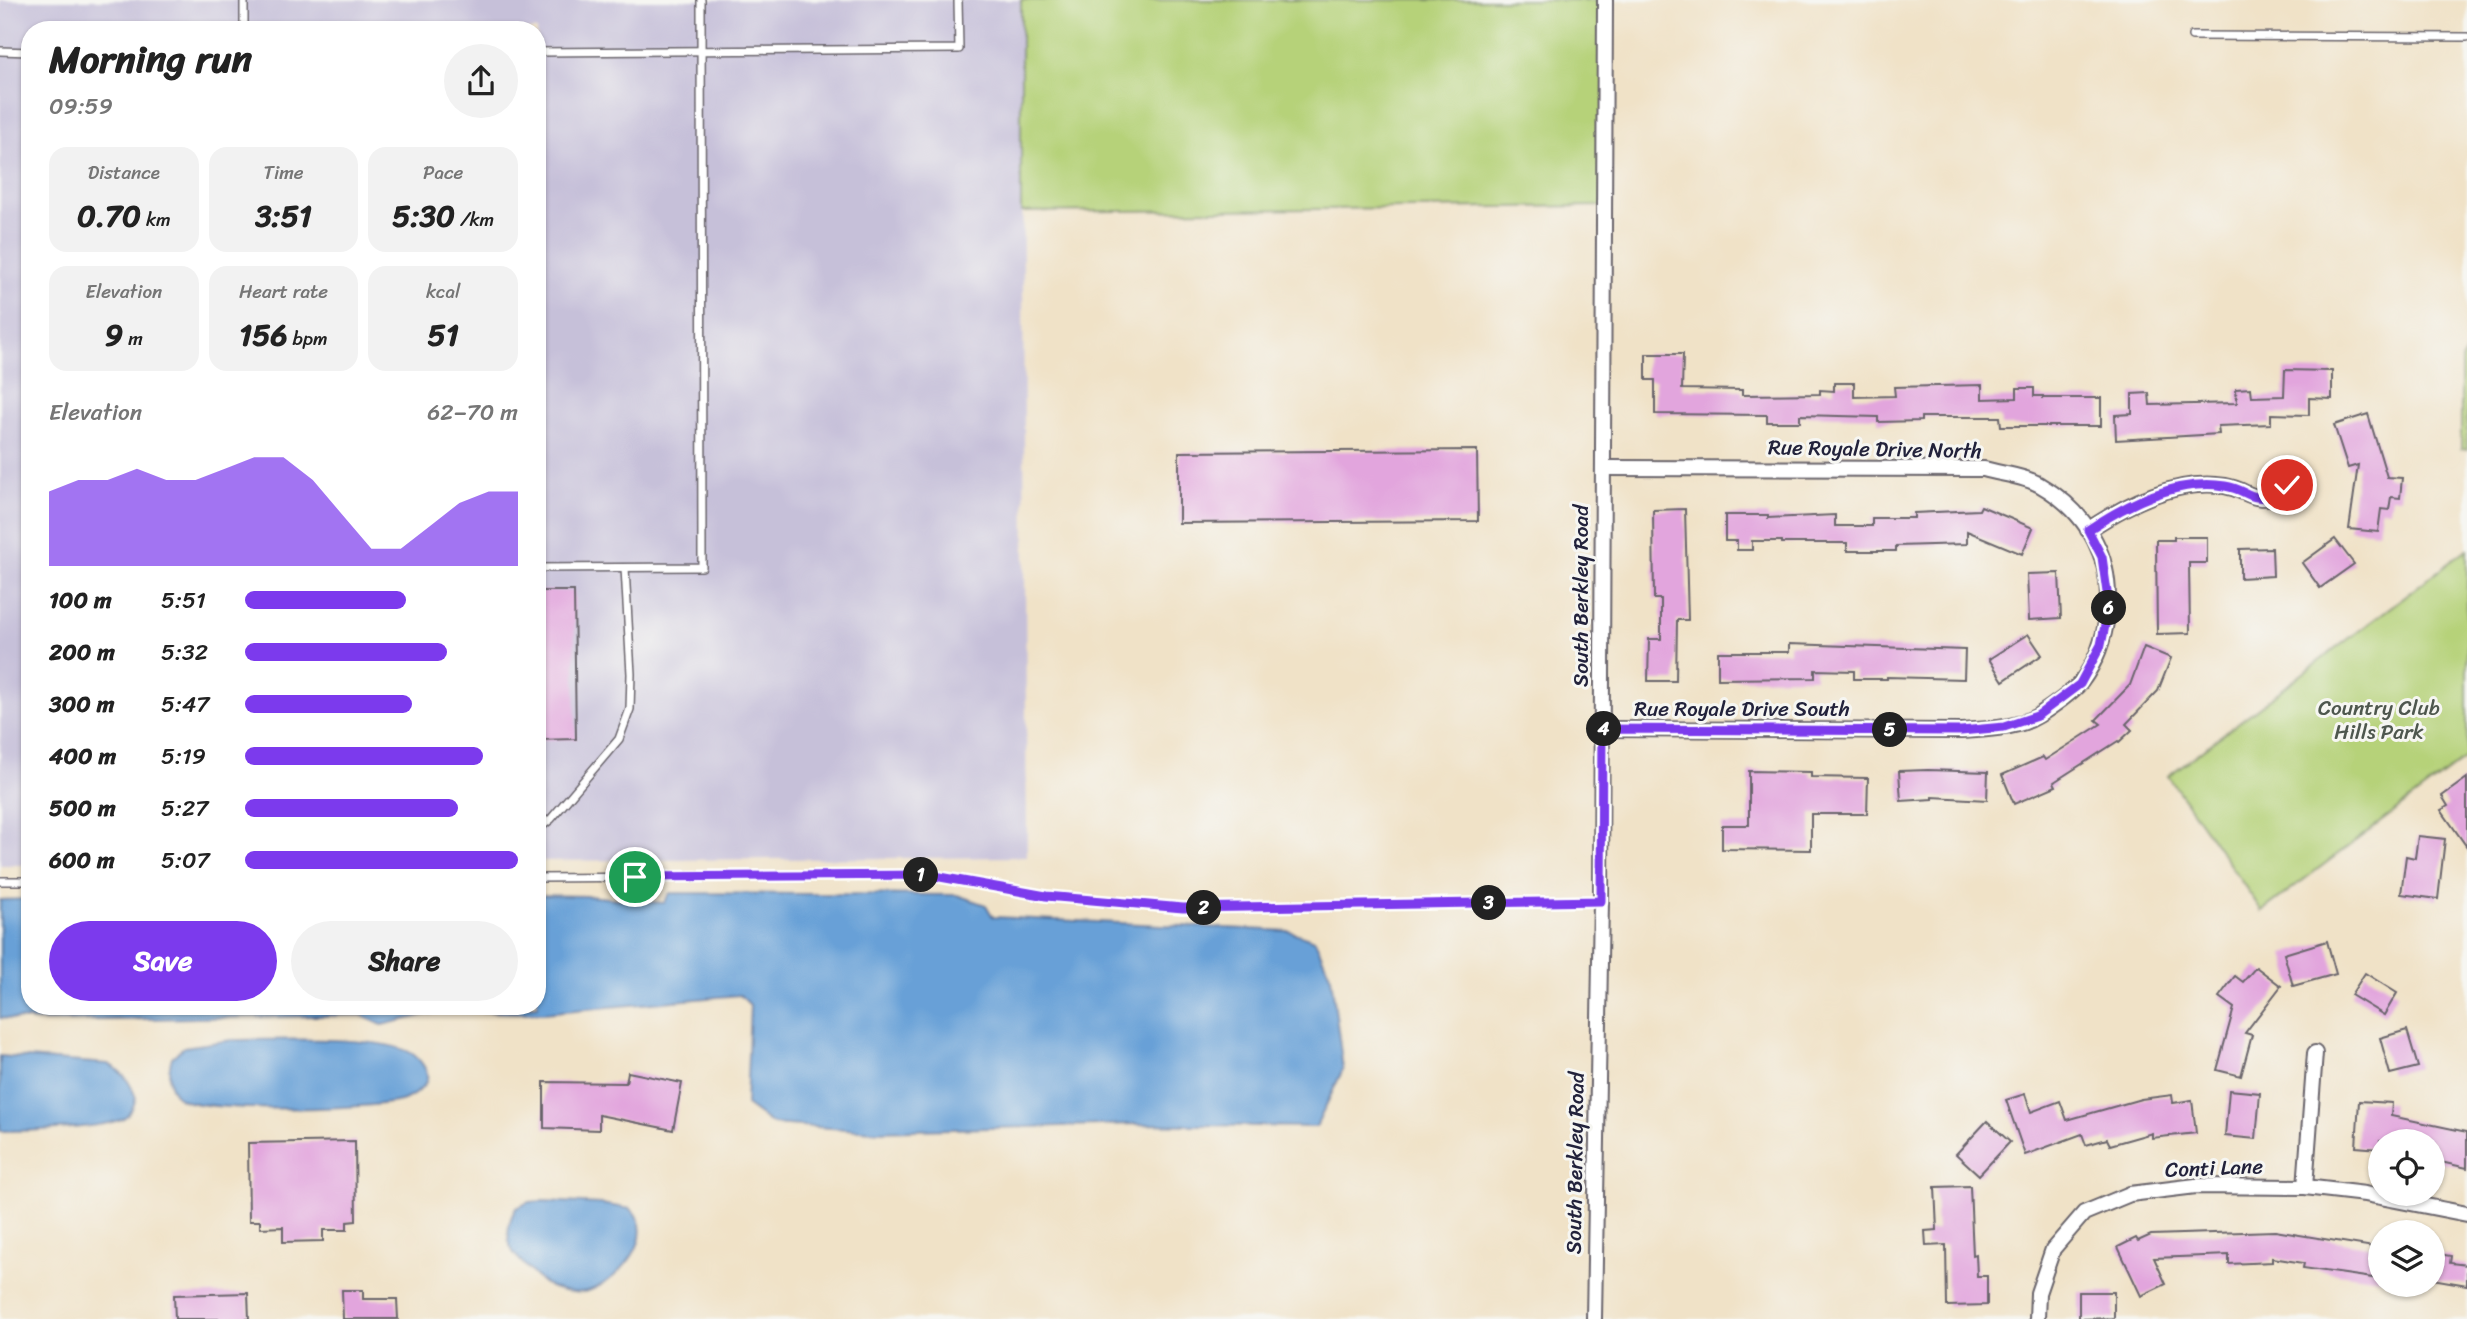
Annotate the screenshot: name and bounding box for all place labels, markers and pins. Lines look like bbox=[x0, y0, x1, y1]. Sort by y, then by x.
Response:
pin bbox=[2257, 455, 2317, 515]
pin: 6 bbox=[2092, 590, 2126, 626]
pin: 4 bbox=[1586, 712, 1622, 746]
pin: 5 bbox=[1872, 712, 1908, 748]
pin bbox=[605, 847, 665, 907]
pin: 1 bbox=[904, 858, 939, 892]
pin: 3 bbox=[1472, 886, 1506, 920]
pin: 2 bbox=[1186, 890, 1222, 926]

